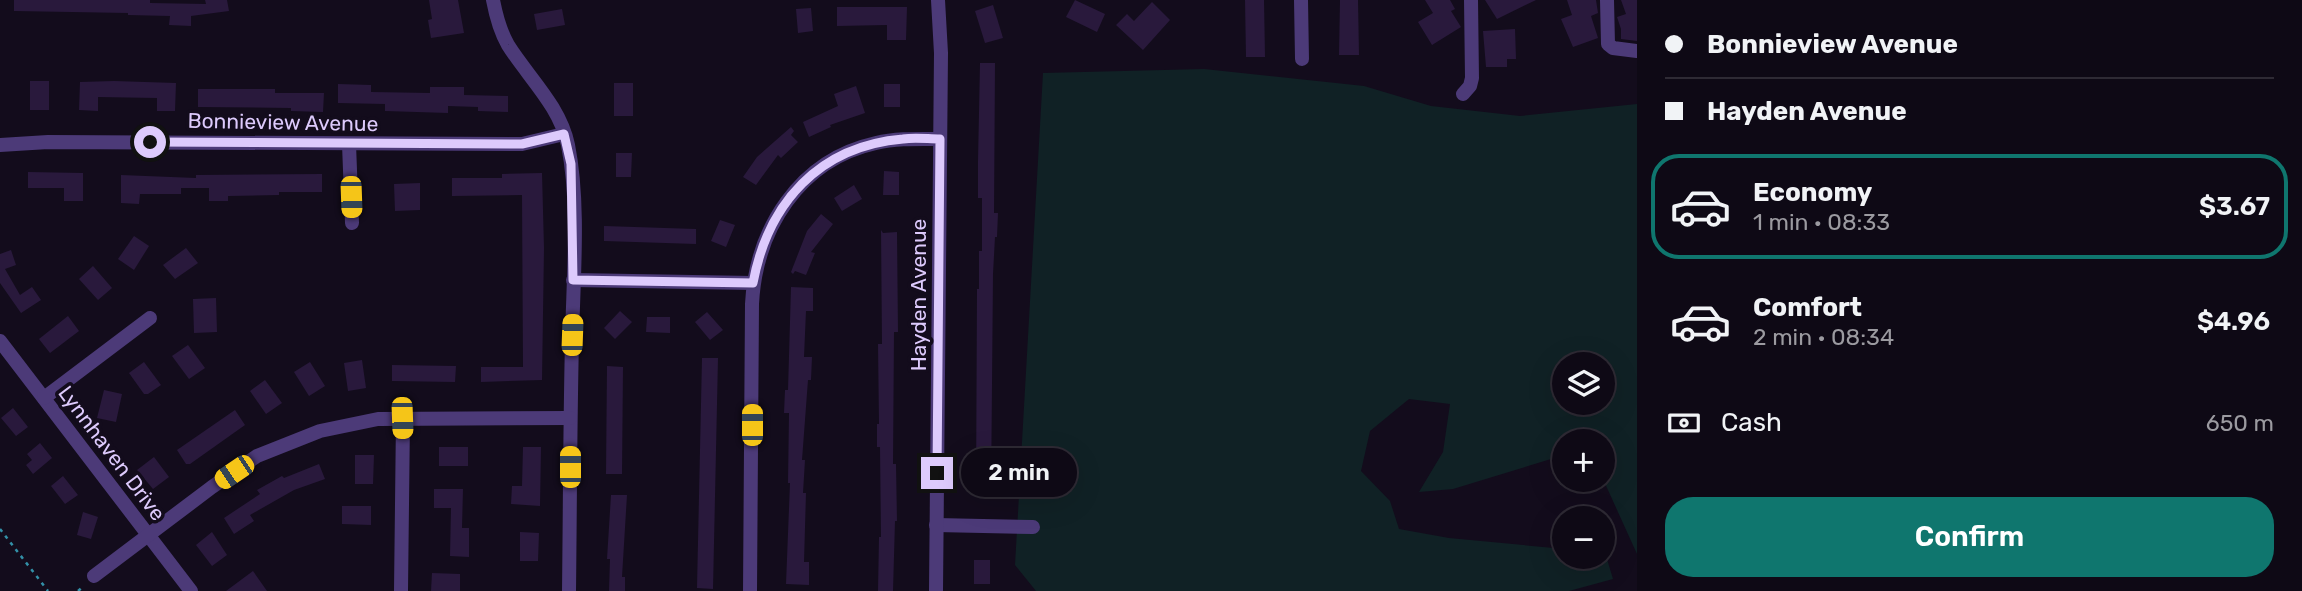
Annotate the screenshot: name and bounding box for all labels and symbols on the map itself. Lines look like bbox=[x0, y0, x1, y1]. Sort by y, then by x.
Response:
street label: Bonnieview Avenue bbox=[187, 108, 379, 136]
route start bbox=[134, 126, 166, 158]
car bbox=[340, 176, 363, 218]
street label: Hayden Avenue bbox=[906, 219, 931, 371]
car bbox=[561, 314, 584, 356]
street label: Lynnhaven Drive bbox=[53, 381, 171, 525]
car bbox=[391, 397, 414, 439]
car bbox=[742, 404, 763, 446]
car bbox=[560, 446, 581, 488]
callout: 2 min bbox=[962, 448, 1077, 498]
car bbox=[211, 452, 258, 492]
route end bbox=[921, 457, 953, 489]

